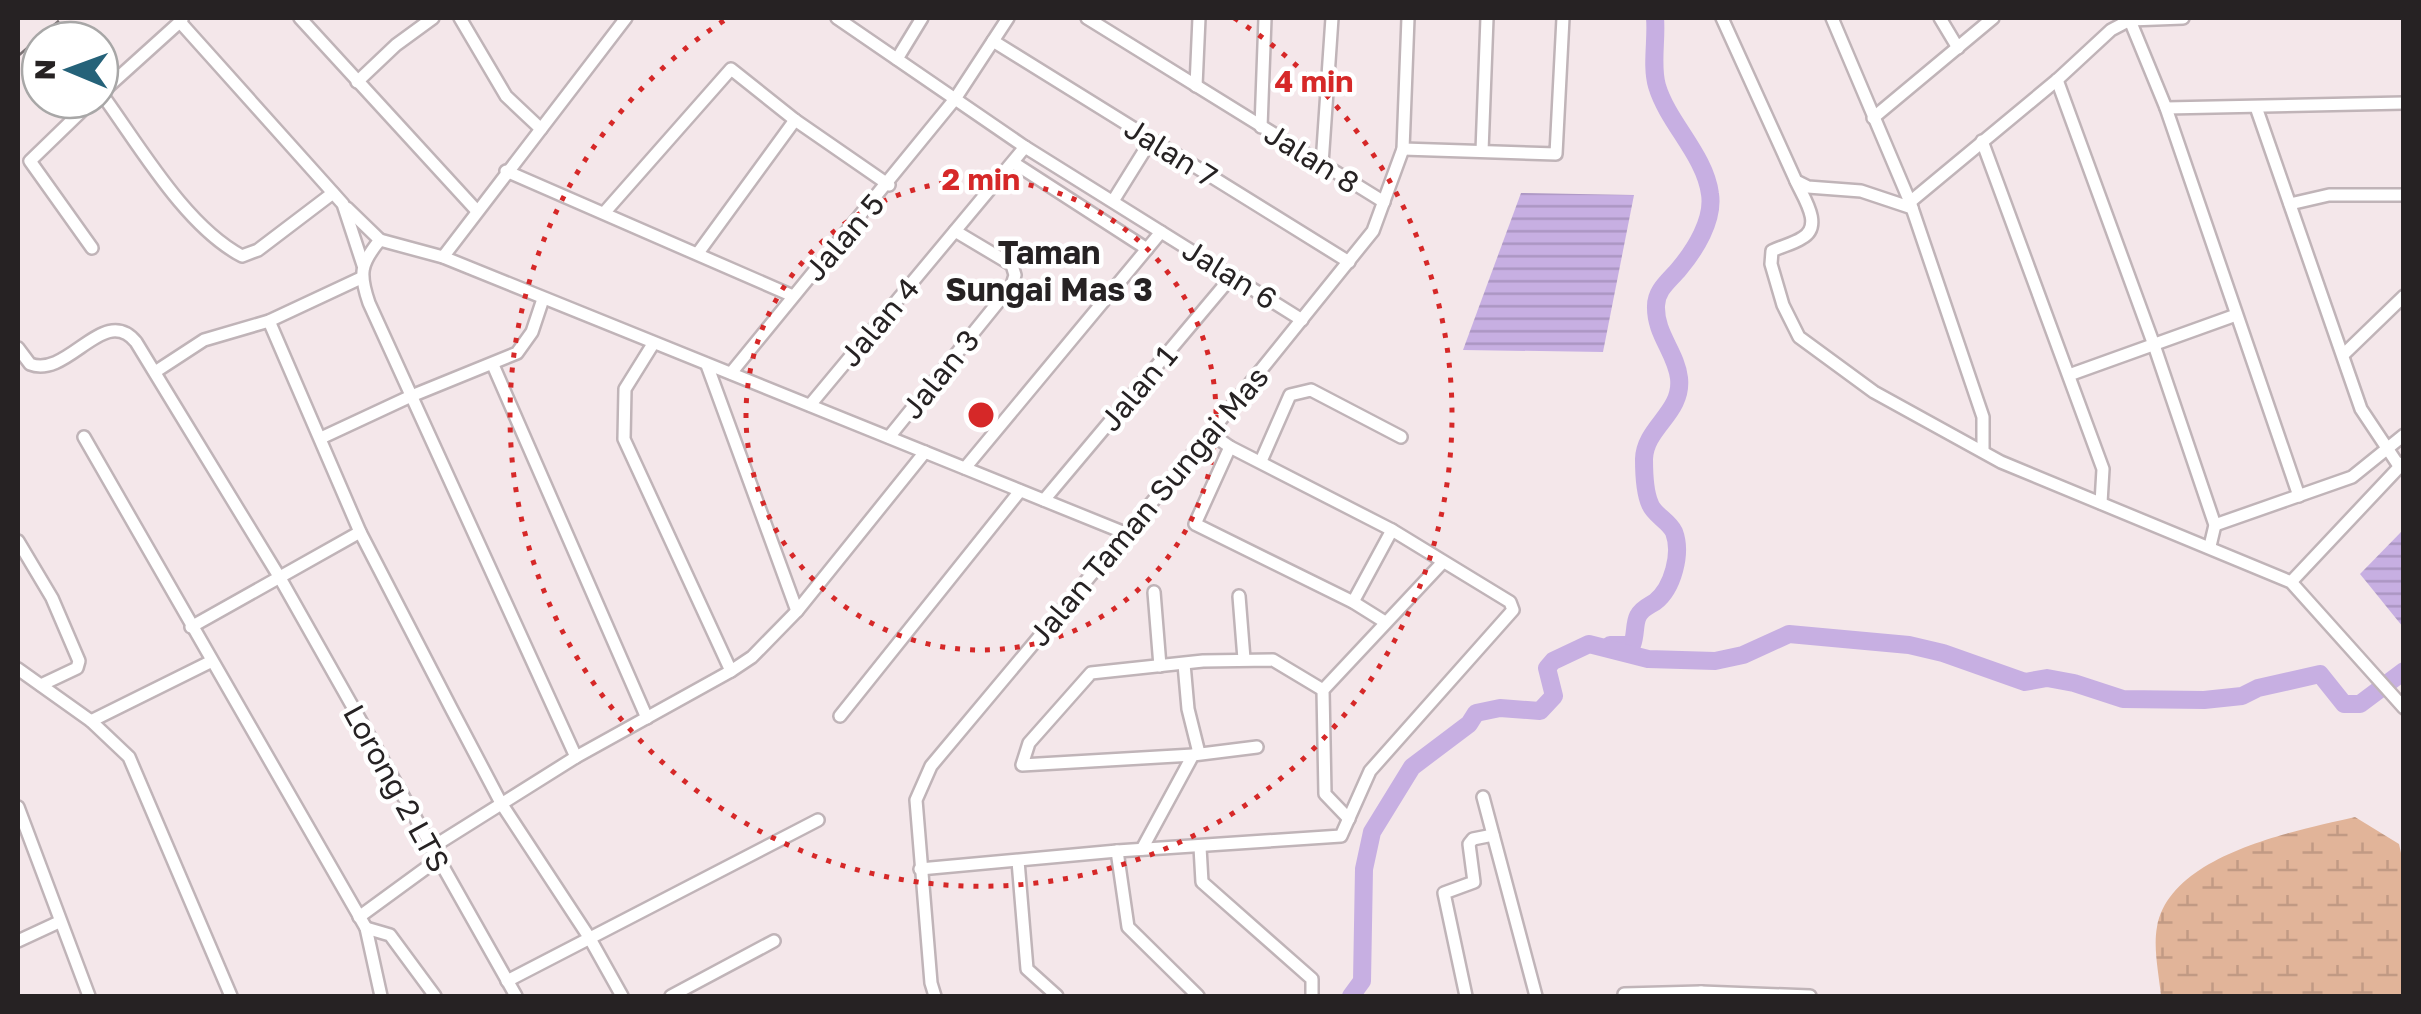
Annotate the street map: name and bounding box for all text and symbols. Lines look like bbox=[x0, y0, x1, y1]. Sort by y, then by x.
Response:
north arrow bbox=[20, 20, 120, 120]
text: N bbox=[28, 59, 61, 80]
text: 4 min bbox=[1275, 63, 1353, 99]
street label: Jalan 7 bbox=[1118, 110, 1224, 194]
street label: Jalan 8 bbox=[1258, 115, 1366, 201]
text: 2 min bbox=[942, 161, 1020, 197]
street label: Jalan 5 bbox=[796, 186, 892, 288]
street label: Jalan 6 bbox=[1176, 231, 1284, 317]
district label: Taman Sungai Mas 3 bbox=[945, 233, 1153, 308]
street label: Jalan 4 bbox=[832, 270, 926, 374]
street label: Jalan 3 bbox=[893, 322, 987, 426]
street label: Jalan 1 bbox=[1092, 338, 1184, 438]
street label: Jalan Taman Sungai Mas bbox=[1021, 359, 1275, 653]
centre of rings bbox=[963, 397, 999, 433]
street label: Lorong 2 LTS bbox=[336, 698, 458, 878]

